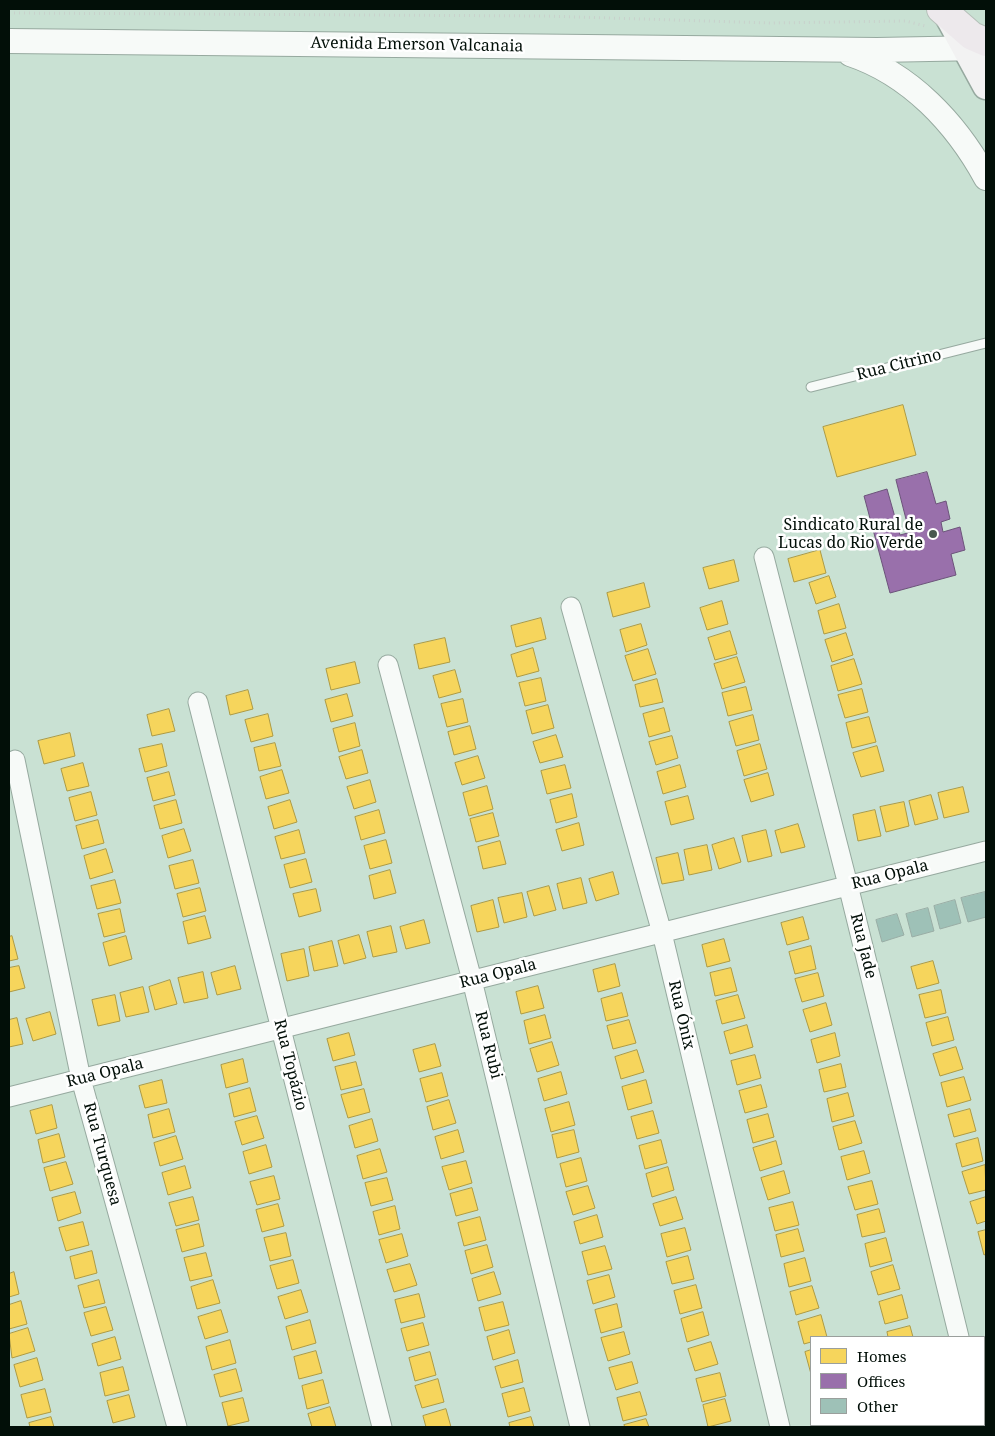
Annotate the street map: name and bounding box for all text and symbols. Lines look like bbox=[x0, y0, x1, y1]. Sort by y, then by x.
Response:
street label: Avenida Emerson Valcanaia bbox=[310, 34, 524, 56]
street label: Rua Citrino bbox=[855, 345, 943, 385]
place label: Sindicato Rural de Lucas do Rio Verde bbox=[778, 515, 923, 553]
marker: Sindicato Rural de Lucas do Rio Verde bbox=[927, 528, 939, 540]
street label: Rua Opala bbox=[850, 856, 930, 894]
street label: Rua Jade bbox=[846, 911, 880, 981]
street label: Rua Opala bbox=[458, 955, 538, 993]
street label: Rua Ónix bbox=[664, 979, 698, 1051]
street label: Rua Rubi bbox=[470, 1009, 506, 1081]
street label: Rua Topázio bbox=[269, 1017, 311, 1113]
street label: Rua Opala bbox=[65, 1054, 145, 1092]
street label: Rua Turquesa bbox=[79, 1100, 125, 1208]
legend bbox=[810, 1336, 985, 1426]
text: Homes bbox=[857, 1346, 907, 1366]
text: Offices bbox=[857, 1371, 905, 1391]
text: Other bbox=[857, 1396, 898, 1416]

